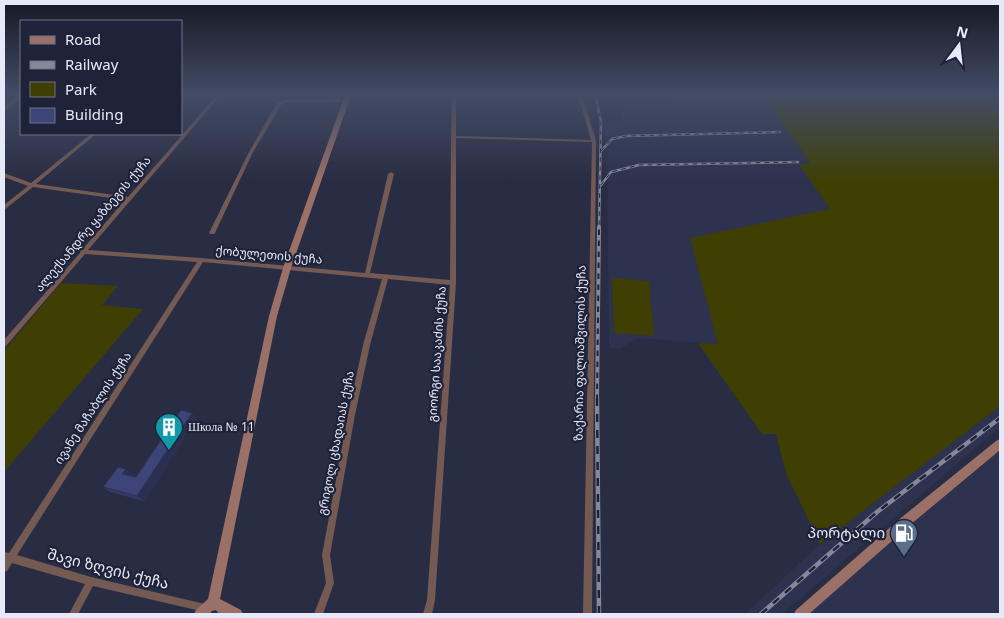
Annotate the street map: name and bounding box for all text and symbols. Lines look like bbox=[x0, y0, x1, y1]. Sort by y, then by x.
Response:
legend bbox=[20, 20, 182, 135]
north arrow bbox=[934, 20, 984, 70]
text: N bbox=[955, 21, 970, 43]
text: Road bbox=[65, 29, 101, 49]
text: Railway bbox=[65, 54, 119, 74]
text: Park bbox=[65, 79, 97, 99]
text: Building bbox=[65, 104, 123, 124]
street label: ალექსანდრე ყაზბეგის ქუჩა bbox=[31, 152, 155, 295]
street label: ქობულეთის ქუჩა bbox=[215, 241, 323, 268]
street label: ზაქარია ფალიაშვილის ქუჩა bbox=[569, 265, 590, 441]
street label: გიორგი სააკაძის ქუჩა bbox=[423, 285, 450, 423]
street label: ივანე მაჩაბლის ქუჩა bbox=[50, 348, 135, 467]
street label: გრიგოლ ცხადაიას ქუჩა bbox=[313, 369, 358, 517]
building icon: Школа № 11 bbox=[154, 412, 184, 451]
place label: Школа № 11 bbox=[188, 418, 255, 435]
fuel station icon: პორტალი bbox=[889, 518, 919, 557]
place label: პორტალი bbox=[808, 522, 885, 542]
street label: შავი ზღვის ქუჩა bbox=[45, 543, 171, 593]

